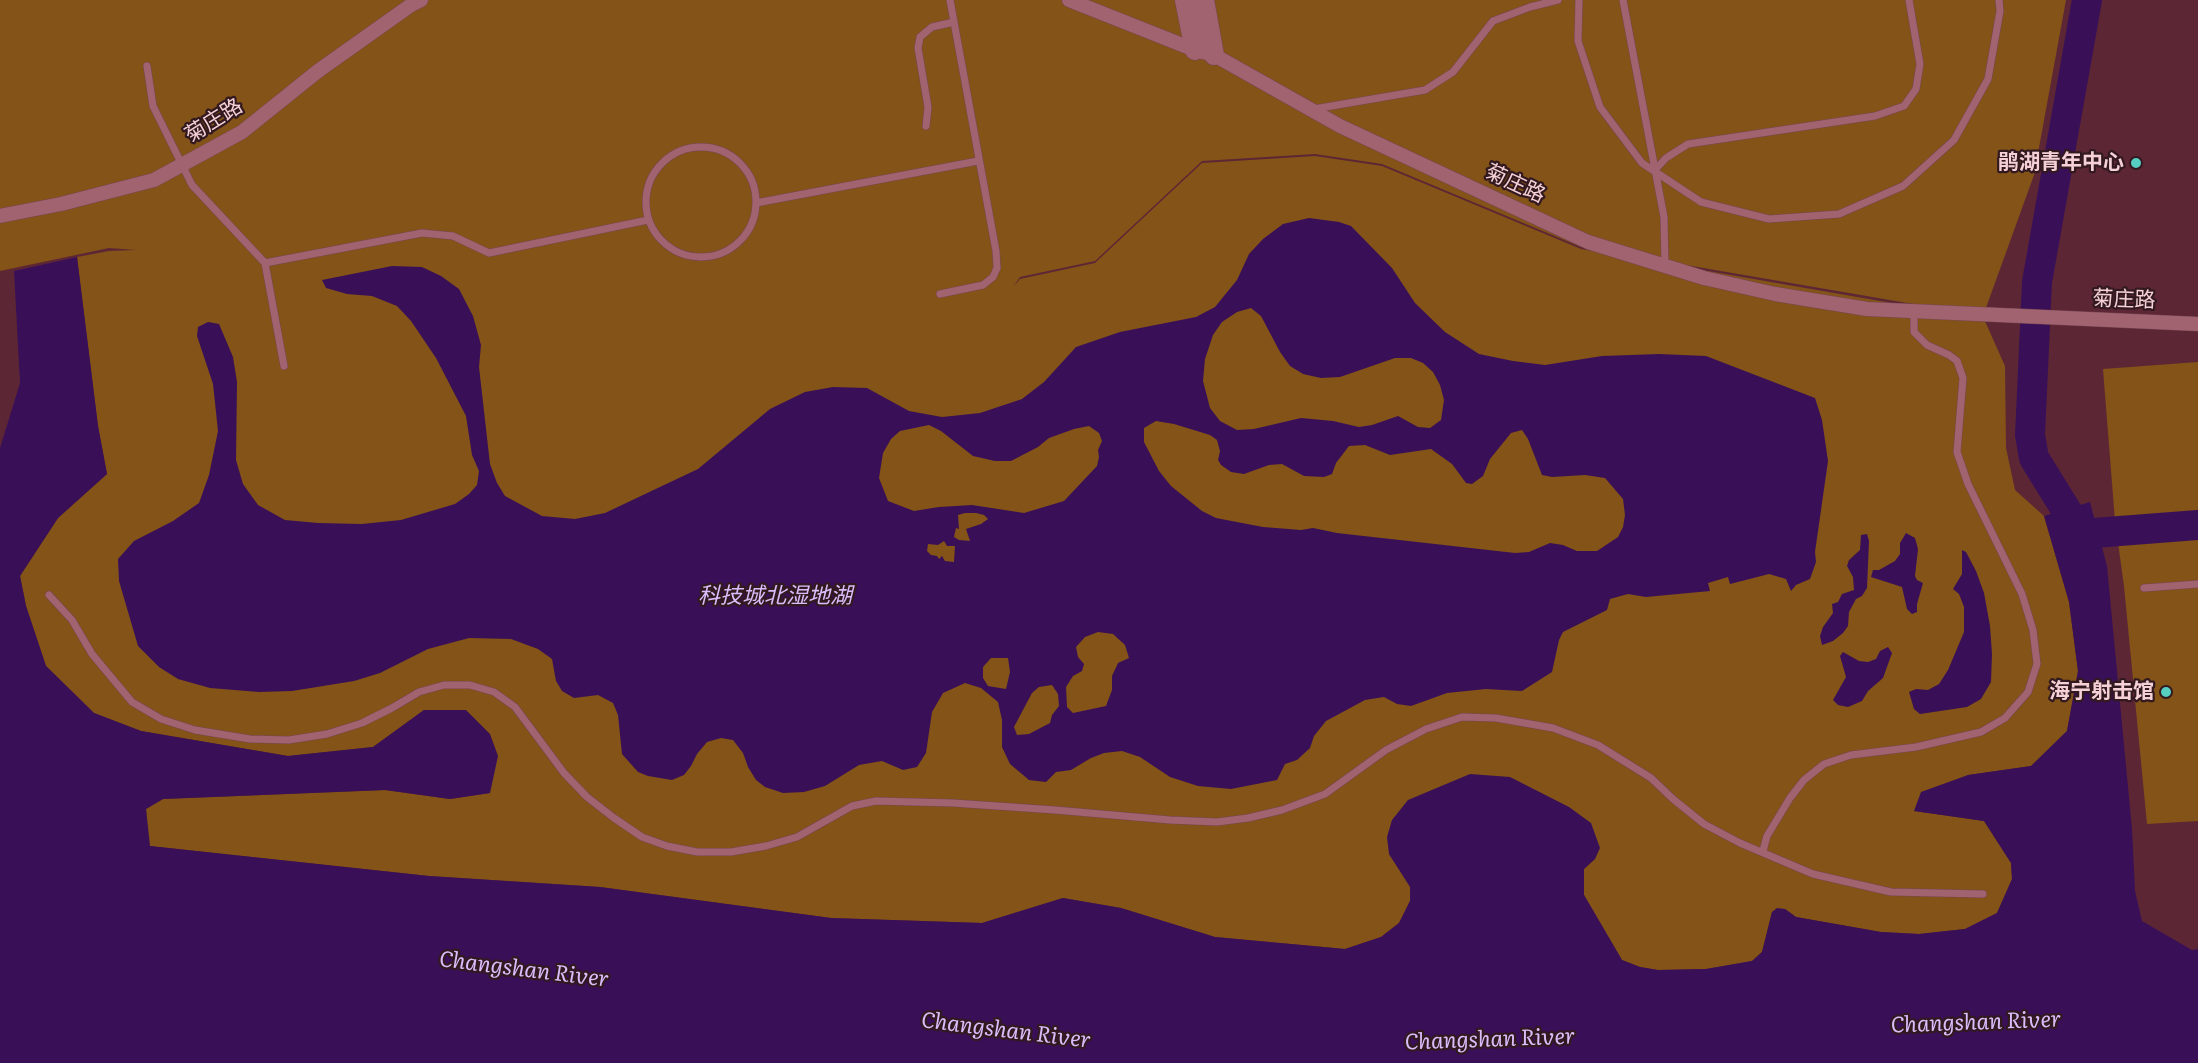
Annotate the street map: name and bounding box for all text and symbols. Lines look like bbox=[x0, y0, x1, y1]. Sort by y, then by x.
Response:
street label: 菊庄路 bbox=[181, 94, 247, 148]
place label: 鹃湖青年中心 bbox=[1998, 150, 2124, 176]
marker: 鹃湖青年中心 bbox=[2129, 156, 2143, 170]
street label: 菊庄路 bbox=[1481, 159, 1549, 209]
street label: 菊庄路 bbox=[2092, 286, 2156, 314]
water label: 科技城北湿地湖 bbox=[698, 584, 852, 610]
place label: 海宁射击馆 bbox=[2049, 679, 2154, 705]
marker: 海宁射击馆 bbox=[2159, 685, 2173, 699]
water label: Changshan River bbox=[438, 946, 610, 994]
water label: Changshan River bbox=[920, 1007, 1092, 1055]
water label: Changshan River bbox=[1890, 1007, 2062, 1039]
water label: Changshan River bbox=[1404, 1024, 1576, 1056]

